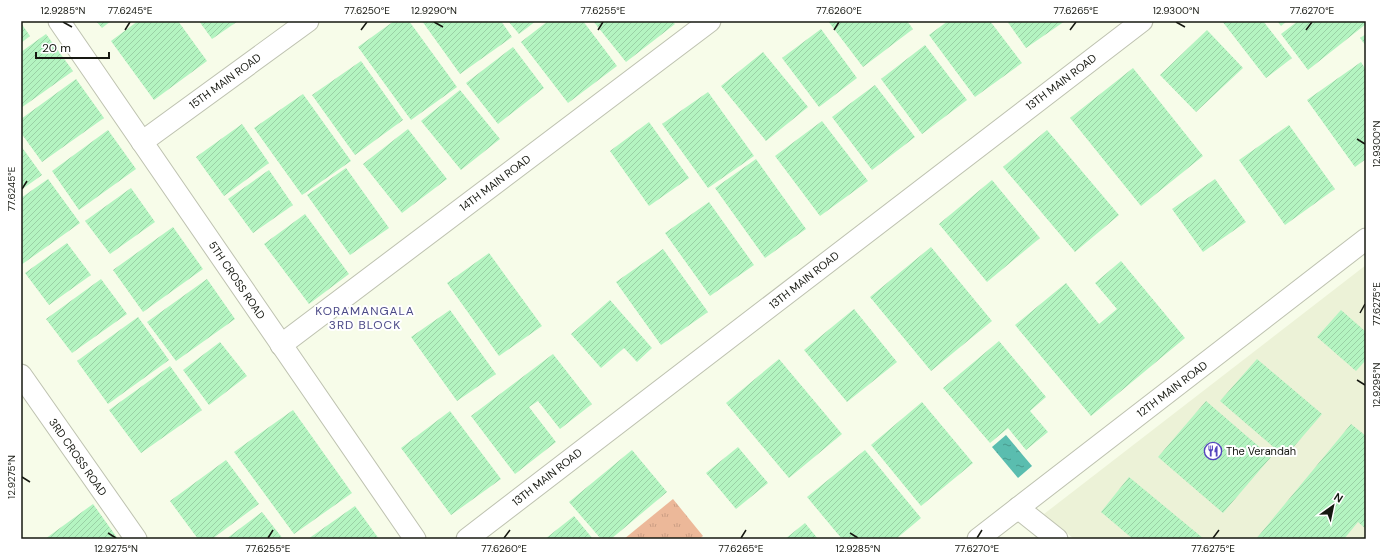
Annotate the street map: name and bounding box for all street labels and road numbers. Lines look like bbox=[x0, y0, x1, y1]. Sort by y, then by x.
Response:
street label: 15TH MAIN ROAD bbox=[186, 50, 264, 112]
street label: 13TH MAIN ROAD bbox=[1023, 51, 1100, 113]
street label: 14TH MAIN ROAD bbox=[457, 151, 534, 214]
street label: 5TH CROSS ROAD bbox=[206, 238, 269, 322]
street label: 13TH MAIN ROAD bbox=[766, 248, 842, 312]
street label: 12TH MAIN ROAD bbox=[1134, 358, 1211, 420]
street label: 3RD CROSS ROAD bbox=[46, 415, 110, 499]
street label: 13TH MAIN ROAD bbox=[509, 445, 585, 509]

